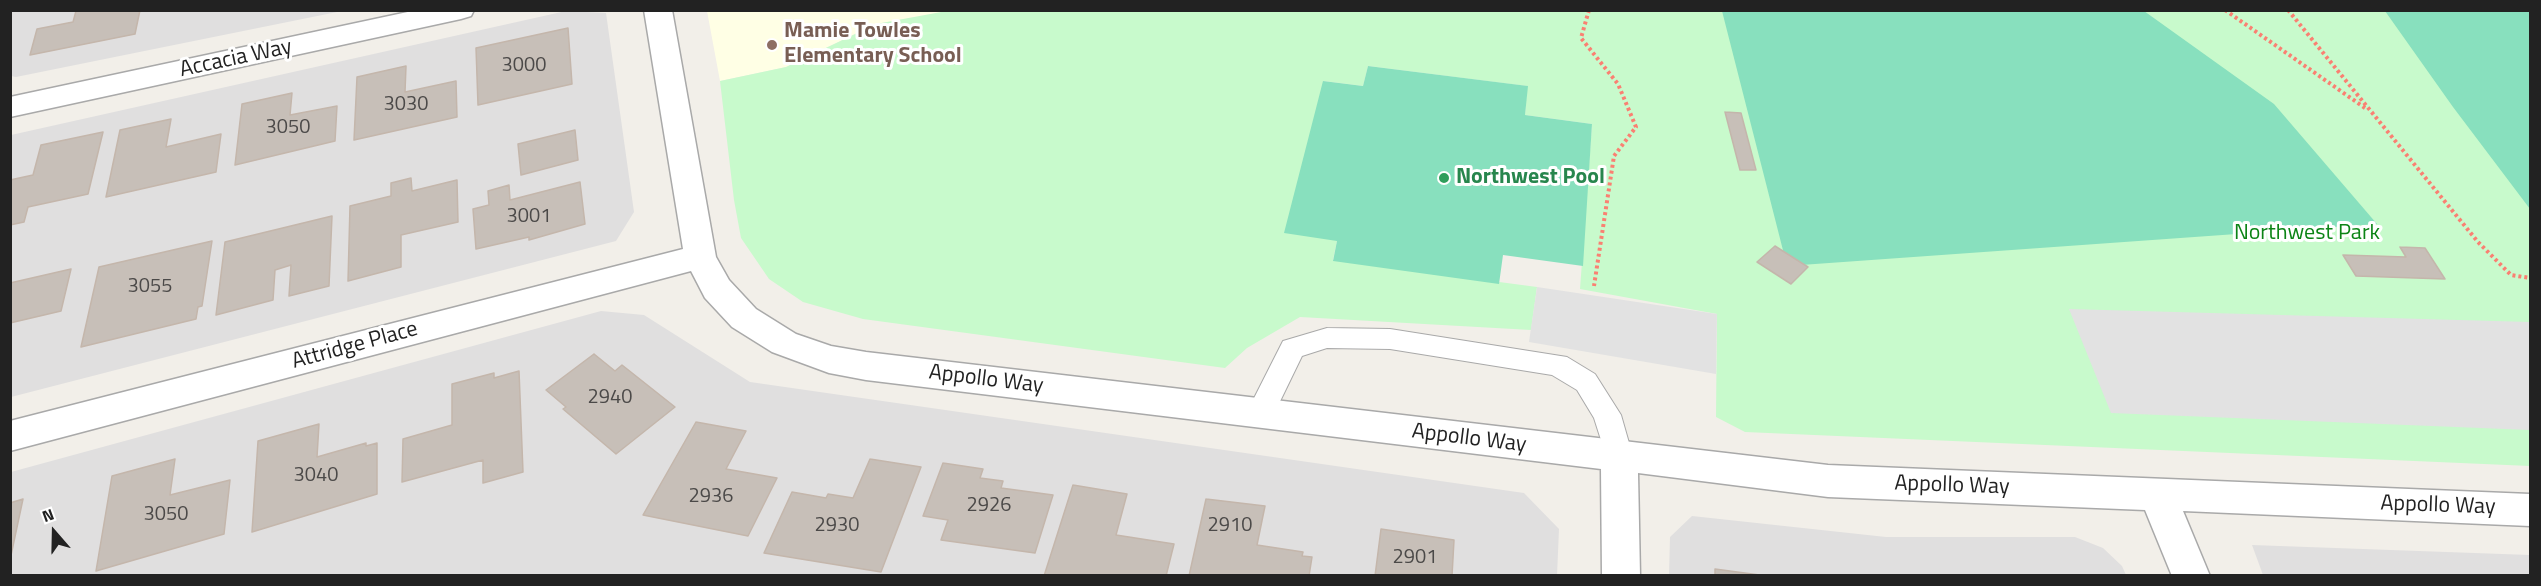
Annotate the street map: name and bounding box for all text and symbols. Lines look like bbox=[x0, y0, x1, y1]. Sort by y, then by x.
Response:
place label: Mamie Towles Elementary School bbox=[784, 19, 962, 70]
street label: Accacia Way bbox=[177, 34, 295, 84]
marker: Mamie Towles Elementary School bbox=[765, 38, 779, 52]
house number: 3000 bbox=[502, 54, 546, 78]
house number: 3030 bbox=[384, 93, 428, 117]
house number: 3050 bbox=[266, 116, 310, 140]
place label: Northwest Pool bbox=[1456, 165, 1605, 191]
marker: Northwest Pool bbox=[1437, 171, 1451, 185]
house number: 3001 bbox=[507, 205, 551, 229]
park label: Northwest Park bbox=[2234, 221, 2380, 247]
house number: 3055 bbox=[128, 275, 172, 299]
street label: Attridge Place bbox=[289, 317, 421, 375]
street label: Appollo Way bbox=[927, 360, 1045, 400]
house number: 2940 bbox=[588, 386, 632, 410]
street label: Appollo Way bbox=[1410, 419, 1528, 459]
house number: 3040 bbox=[294, 464, 338, 488]
street label: Appollo Way bbox=[1894, 471, 2010, 501]
house number: 2936 bbox=[689, 485, 733, 509]
street label: Appollo Way bbox=[2380, 491, 2496, 521]
house number: 2926 bbox=[967, 494, 1011, 518]
north arrow bbox=[24, 502, 84, 562]
text: N bbox=[39, 502, 57, 528]
house number: 3050 bbox=[144, 503, 188, 527]
house number: 2930 bbox=[815, 514, 859, 538]
house number: 2910 bbox=[1208, 514, 1252, 538]
house number: 2901 bbox=[1393, 546, 1437, 570]

